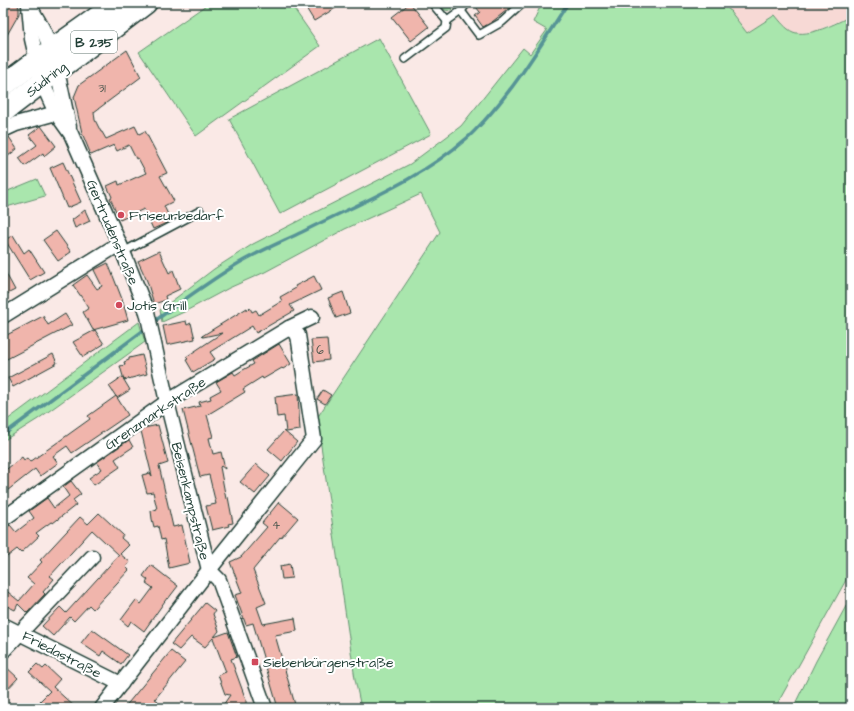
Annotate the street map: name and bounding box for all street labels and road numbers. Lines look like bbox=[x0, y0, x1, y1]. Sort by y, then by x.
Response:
road number: B 235 bbox=[71, 31, 117, 53]
street label: Südring bbox=[22, 57, 71, 102]
street label: Gertrudenstraße bbox=[81, 177, 143, 288]
street label: Grenzmarkstraße bbox=[101, 372, 211, 455]
street label: Beisenkampstraße bbox=[166, 440, 214, 563]
street label: Friedastraße bbox=[18, 626, 105, 684]

